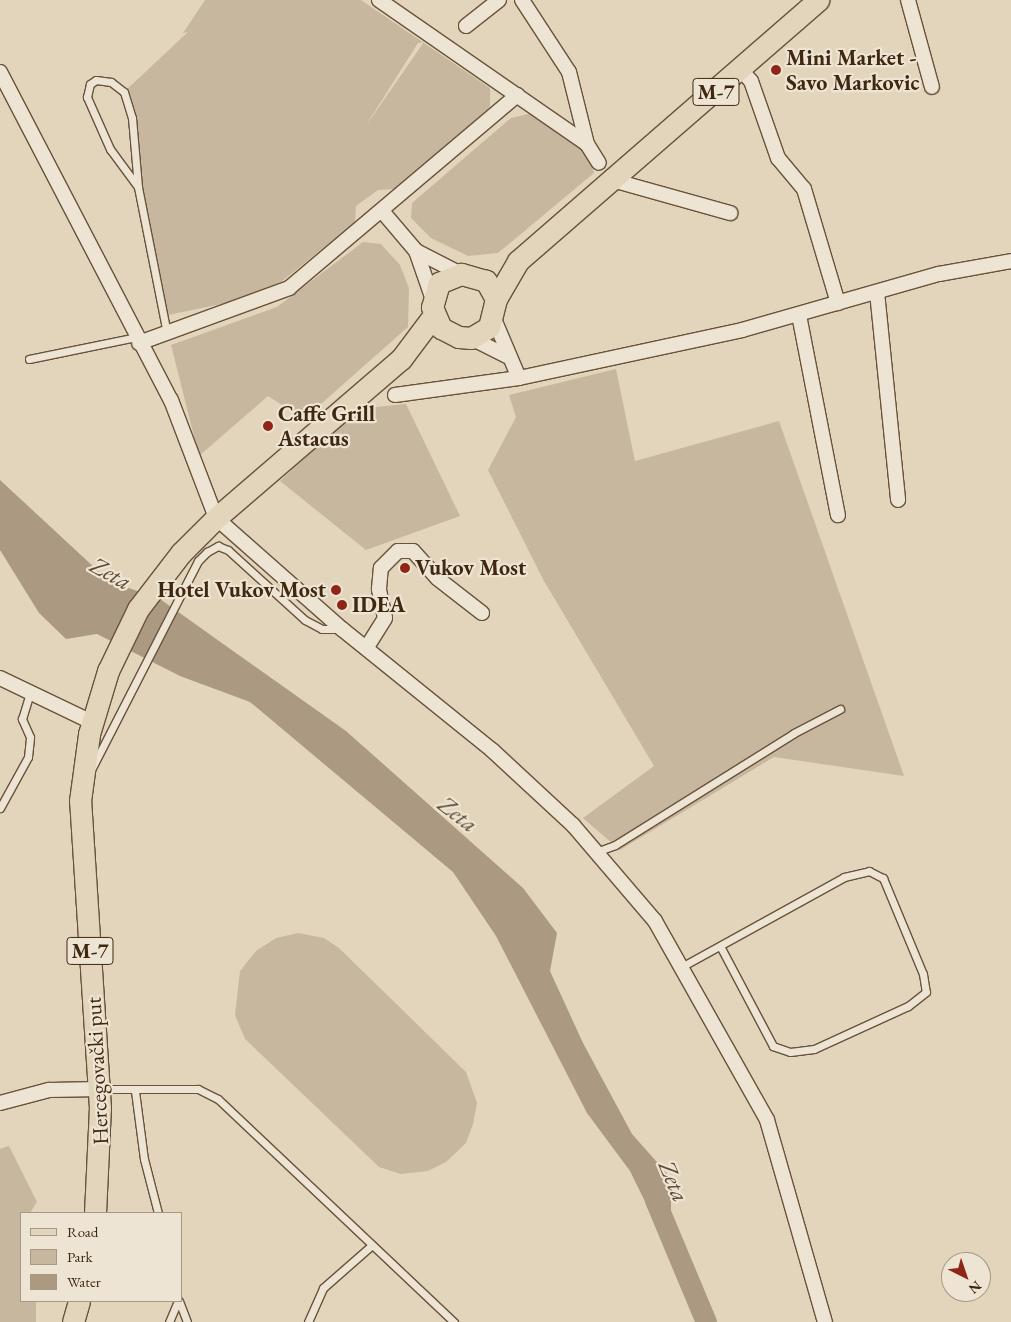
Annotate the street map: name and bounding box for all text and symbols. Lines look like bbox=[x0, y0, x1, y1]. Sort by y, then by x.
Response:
place label: Mini Market - Savo Markovic bbox=[786, 44, 919, 96]
marker: Mini Market - Savo Markovic bbox=[770, 64, 782, 76]
road number: M-7 bbox=[692, 74, 740, 110]
place label: Caffe Grill Astacus bbox=[278, 400, 375, 452]
marker: Caffe Grill Astacus bbox=[262, 420, 274, 432]
water label: Zeta bbox=[86, 550, 136, 596]
place label: Vukov Most bbox=[415, 555, 526, 581]
marker: Vukov Most bbox=[399, 562, 411, 574]
place label: Hotel Vukov Most bbox=[157, 577, 326, 603]
marker: Hotel Vukov Most bbox=[330, 584, 342, 596]
place label: IDEA bbox=[352, 592, 405, 618]
marker: IDEA bbox=[336, 599, 348, 611]
water label: Zeta bbox=[433, 790, 483, 838]
road number: M-7 bbox=[66, 932, 114, 969]
street label: Hercegovački put bbox=[80, 996, 114, 1146]
water label: Zeta bbox=[652, 1156, 696, 1206]
legend bbox=[20, 1212, 182, 1302]
text: Road bbox=[67, 1222, 98, 1241]
text: Park bbox=[67, 1247, 93, 1266]
north arrow bbox=[941, 1252, 991, 1302]
text: Water bbox=[67, 1272, 101, 1291]
text: N bbox=[965, 1277, 985, 1298]

